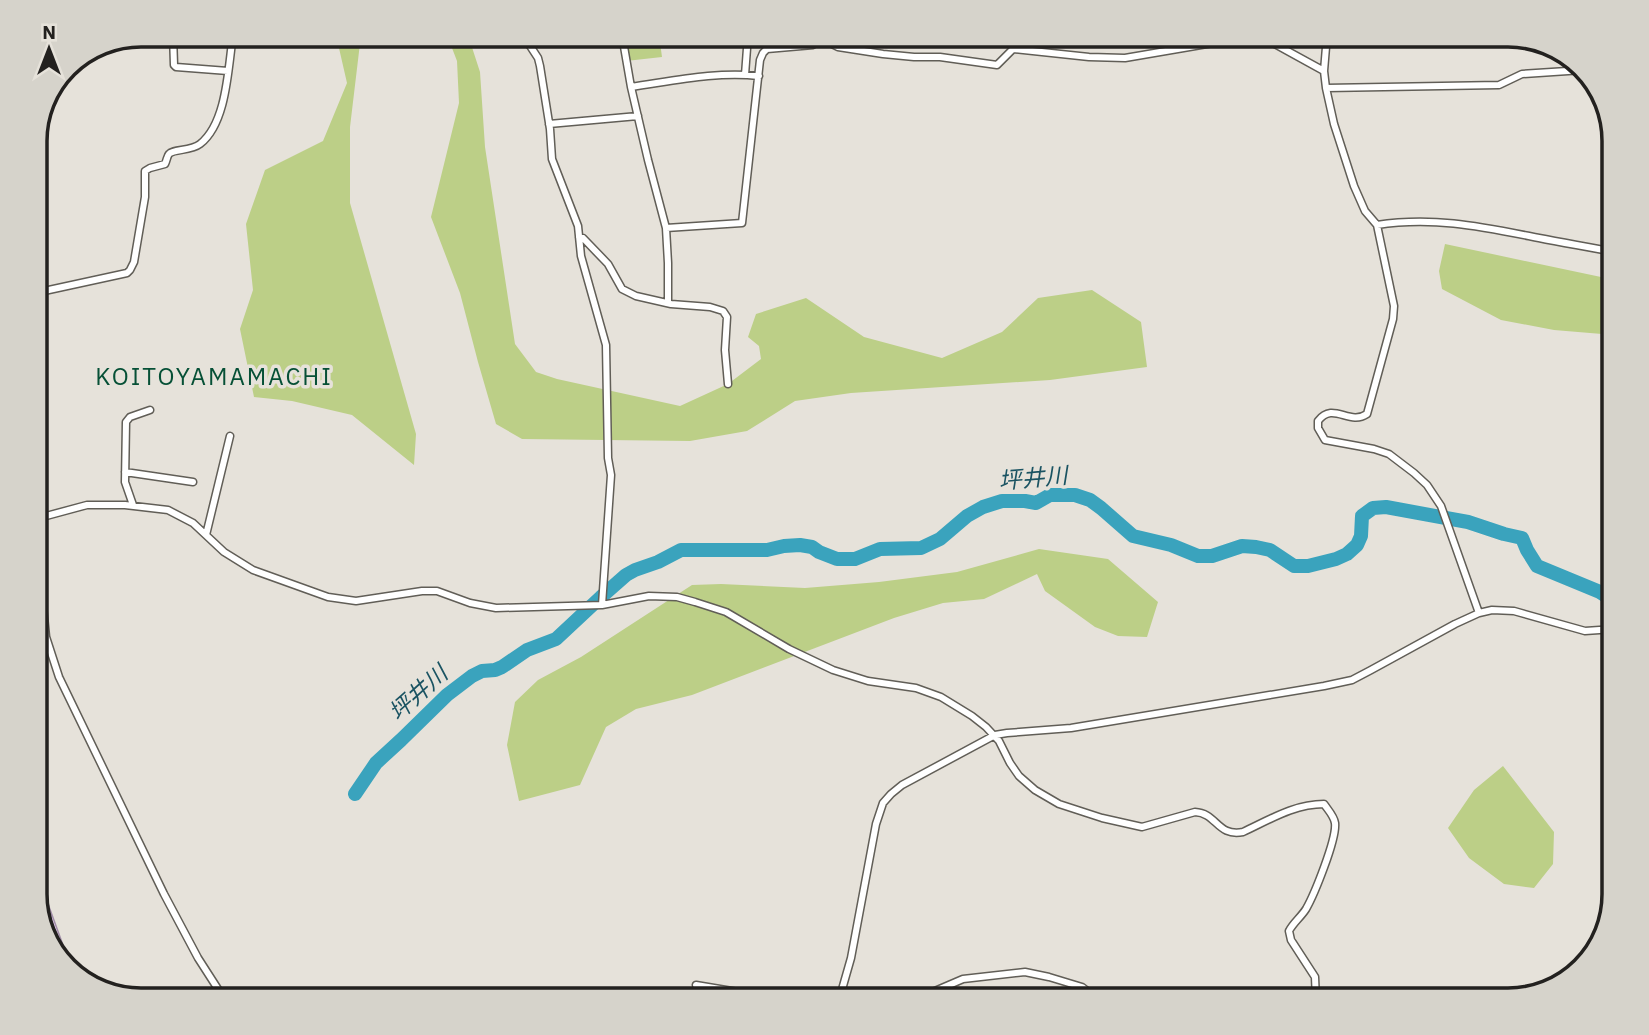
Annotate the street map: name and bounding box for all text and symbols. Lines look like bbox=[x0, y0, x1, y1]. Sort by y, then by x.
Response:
north arrow bbox=[14, 14, 84, 84]
text: N bbox=[42, 20, 56, 44]
district label: KOITOYAMAMACHI bbox=[95, 360, 333, 392]
water label: 坪井川 bbox=[997, 459, 1072, 495]
water label: 坪井川 bbox=[382, 656, 455, 726]

